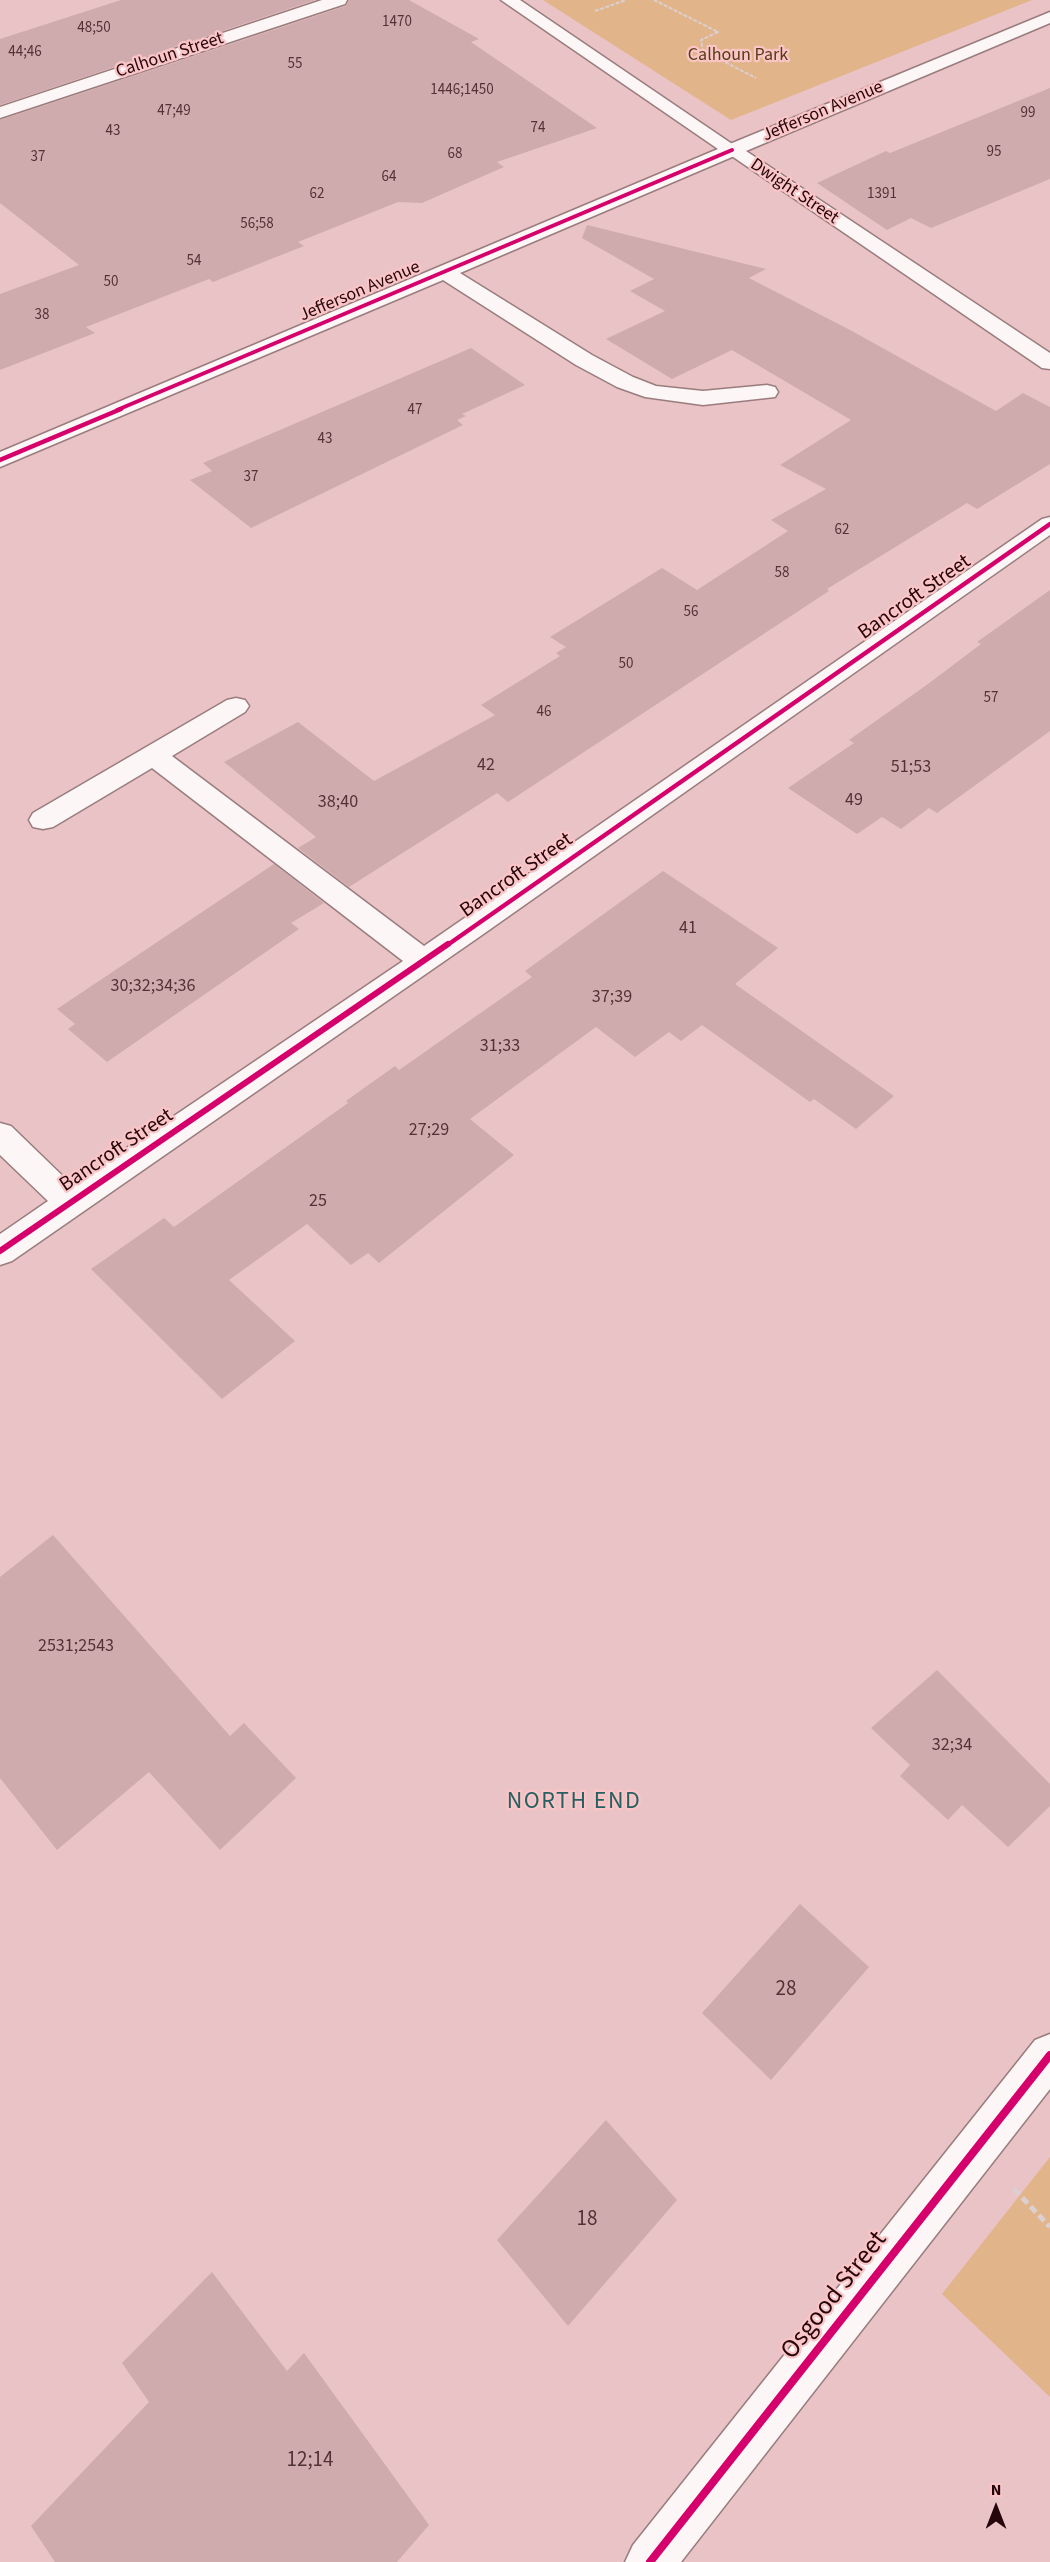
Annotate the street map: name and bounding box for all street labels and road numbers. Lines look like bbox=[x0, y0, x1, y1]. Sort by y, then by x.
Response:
street label: Calhoun Street bbox=[113, 28, 227, 84]
street label: Jefferson Avenue bbox=[759, 77, 887, 147]
street label: Dwight Street bbox=[746, 155, 842, 229]
street label: Jefferson Avenue bbox=[296, 257, 424, 327]
street label: Bancroft Street bbox=[854, 550, 976, 646]
street label: Bancroft Street bbox=[456, 828, 578, 924]
street label: Bancroft Street bbox=[55, 1104, 179, 1198]
street label: Osgood Street bbox=[775, 2226, 895, 2366]

